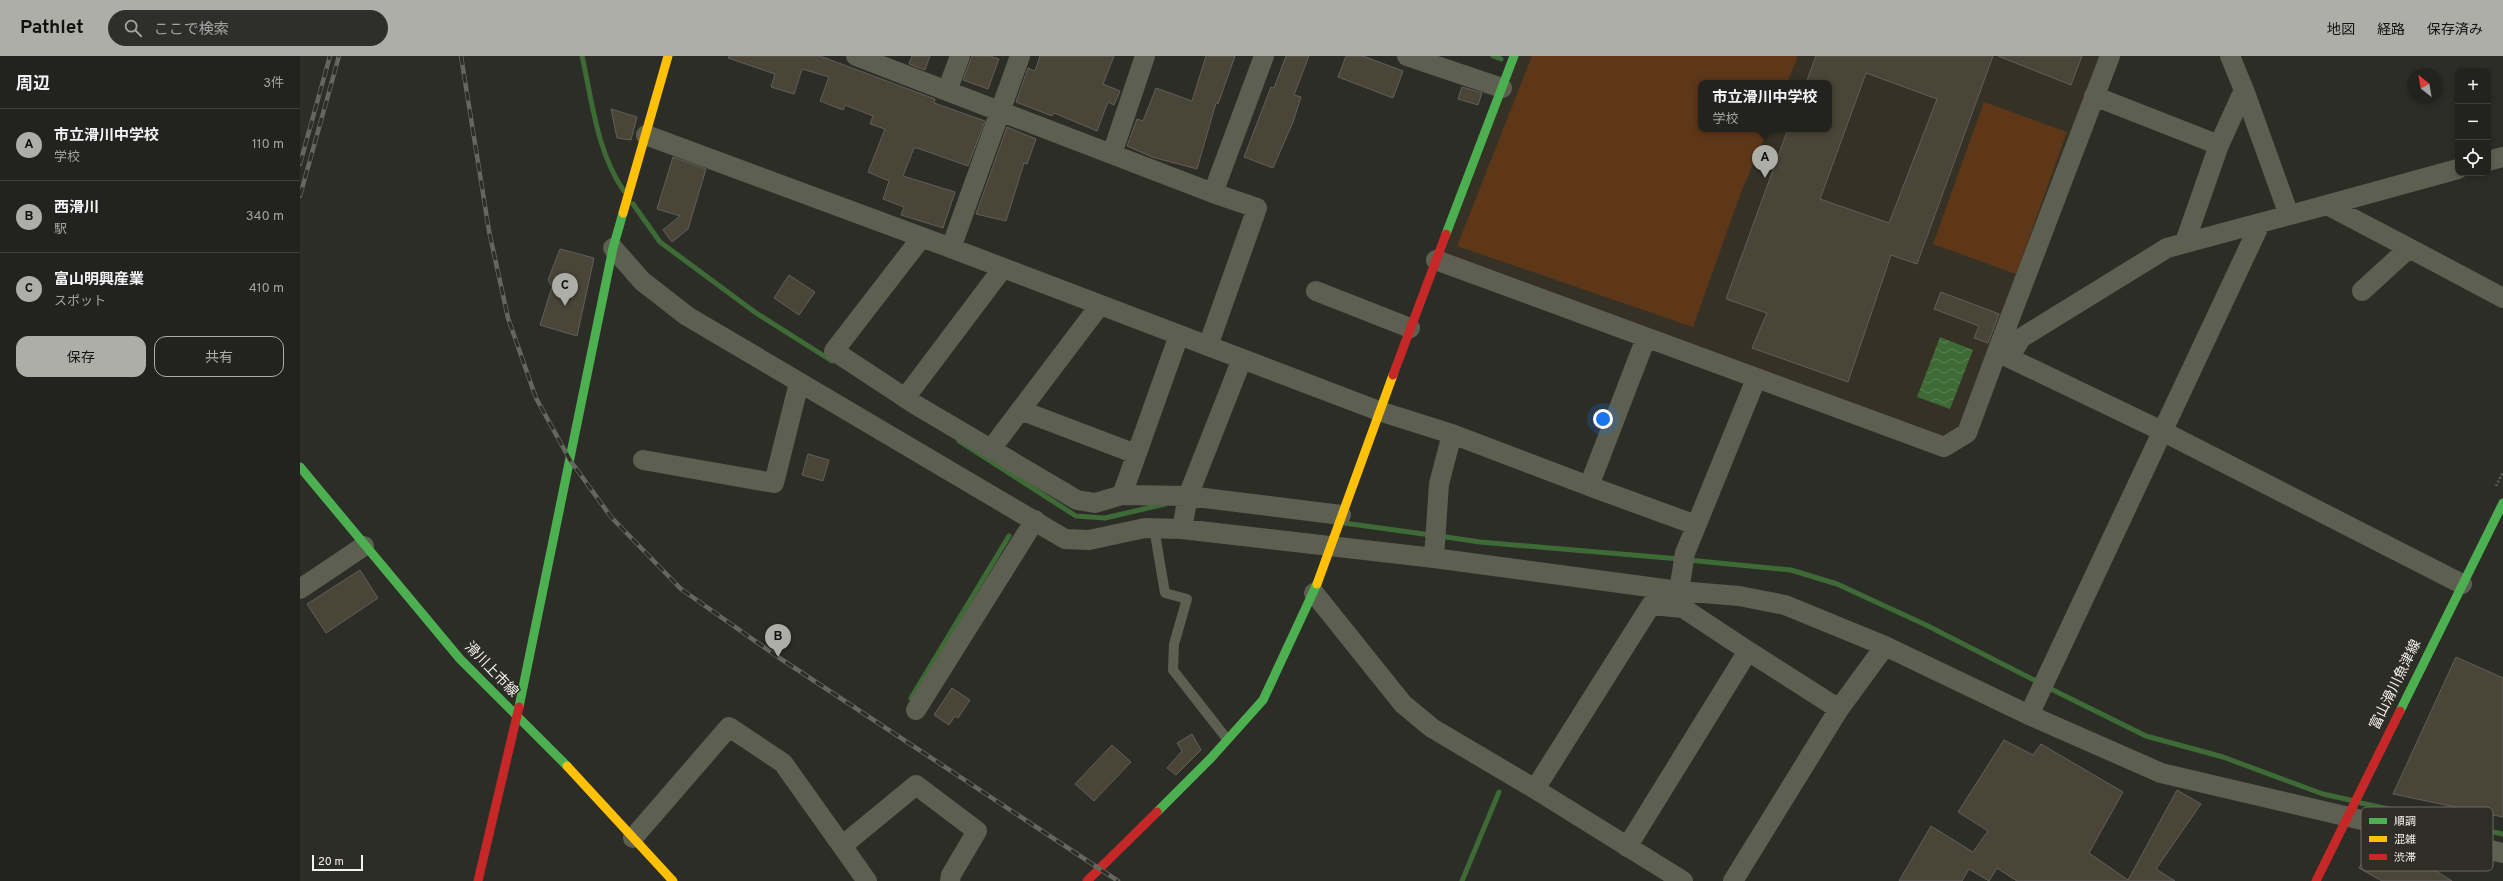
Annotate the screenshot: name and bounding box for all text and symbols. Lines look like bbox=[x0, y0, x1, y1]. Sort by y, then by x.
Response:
search box bbox=[108, 10, 388, 46]
text: Pathlet bbox=[20, 16, 84, 40]
icon: search bbox=[122, 17, 144, 39]
text: ここで検索 bbox=[154, 21, 229, 40]
text: 地図 bbox=[2327, 22, 2355, 39]
text: 経路 bbox=[2377, 22, 2405, 39]
text: 保存済み bbox=[2427, 22, 2483, 39]
north arrow bbox=[2407, 68, 2443, 104]
map controls bbox=[2455, 68, 2491, 176]
button: + bbox=[2455, 68, 2491, 104]
text: 周辺 bbox=[16, 74, 50, 96]
text: 3件 bbox=[263, 76, 284, 92]
popup bbox=[1698, 80, 1832, 132]
text: 市立滑川中学校 bbox=[1712, 89, 1818, 108]
button: − bbox=[2455, 104, 2491, 140]
text: 学校 bbox=[1712, 112, 1739, 128]
text: 市立滑川中学校 bbox=[54, 127, 159, 146]
text: A bbox=[24, 137, 34, 153]
text: 110 m bbox=[252, 137, 284, 153]
button: locate bbox=[2455, 140, 2491, 176]
pin: A bbox=[1752, 145, 1778, 178]
text: 学校 bbox=[54, 150, 80, 166]
text: 西滑川 bbox=[54, 199, 99, 218]
text: B bbox=[25, 209, 33, 225]
text: 340 m bbox=[246, 209, 284, 225]
text: 駅 bbox=[54, 222, 67, 238]
text: 富山明興産業 bbox=[54, 271, 144, 290]
pin: C bbox=[552, 273, 578, 306]
text: C bbox=[25, 281, 33, 297]
text: 410 m bbox=[249, 281, 284, 297]
text: スポット bbox=[54, 294, 106, 310]
button: 保存 bbox=[16, 336, 146, 377]
button: 共有 bbox=[154, 336, 284, 377]
your location bbox=[1593, 409, 1613, 429]
pin: B bbox=[765, 624, 791, 657]
street label: 富山滑川魚津線 bbox=[2367, 637, 2425, 733]
street label: 滑川上市線 bbox=[461, 639, 521, 701]
legend bbox=[2361, 807, 2493, 871]
text: 順調 bbox=[2394, 815, 2416, 829]
text: 混雑 bbox=[2394, 833, 2416, 847]
text: 渋滞 bbox=[2394, 851, 2416, 865]
scale bar bbox=[312, 853, 363, 872]
text: 20 m bbox=[318, 855, 344, 869]

